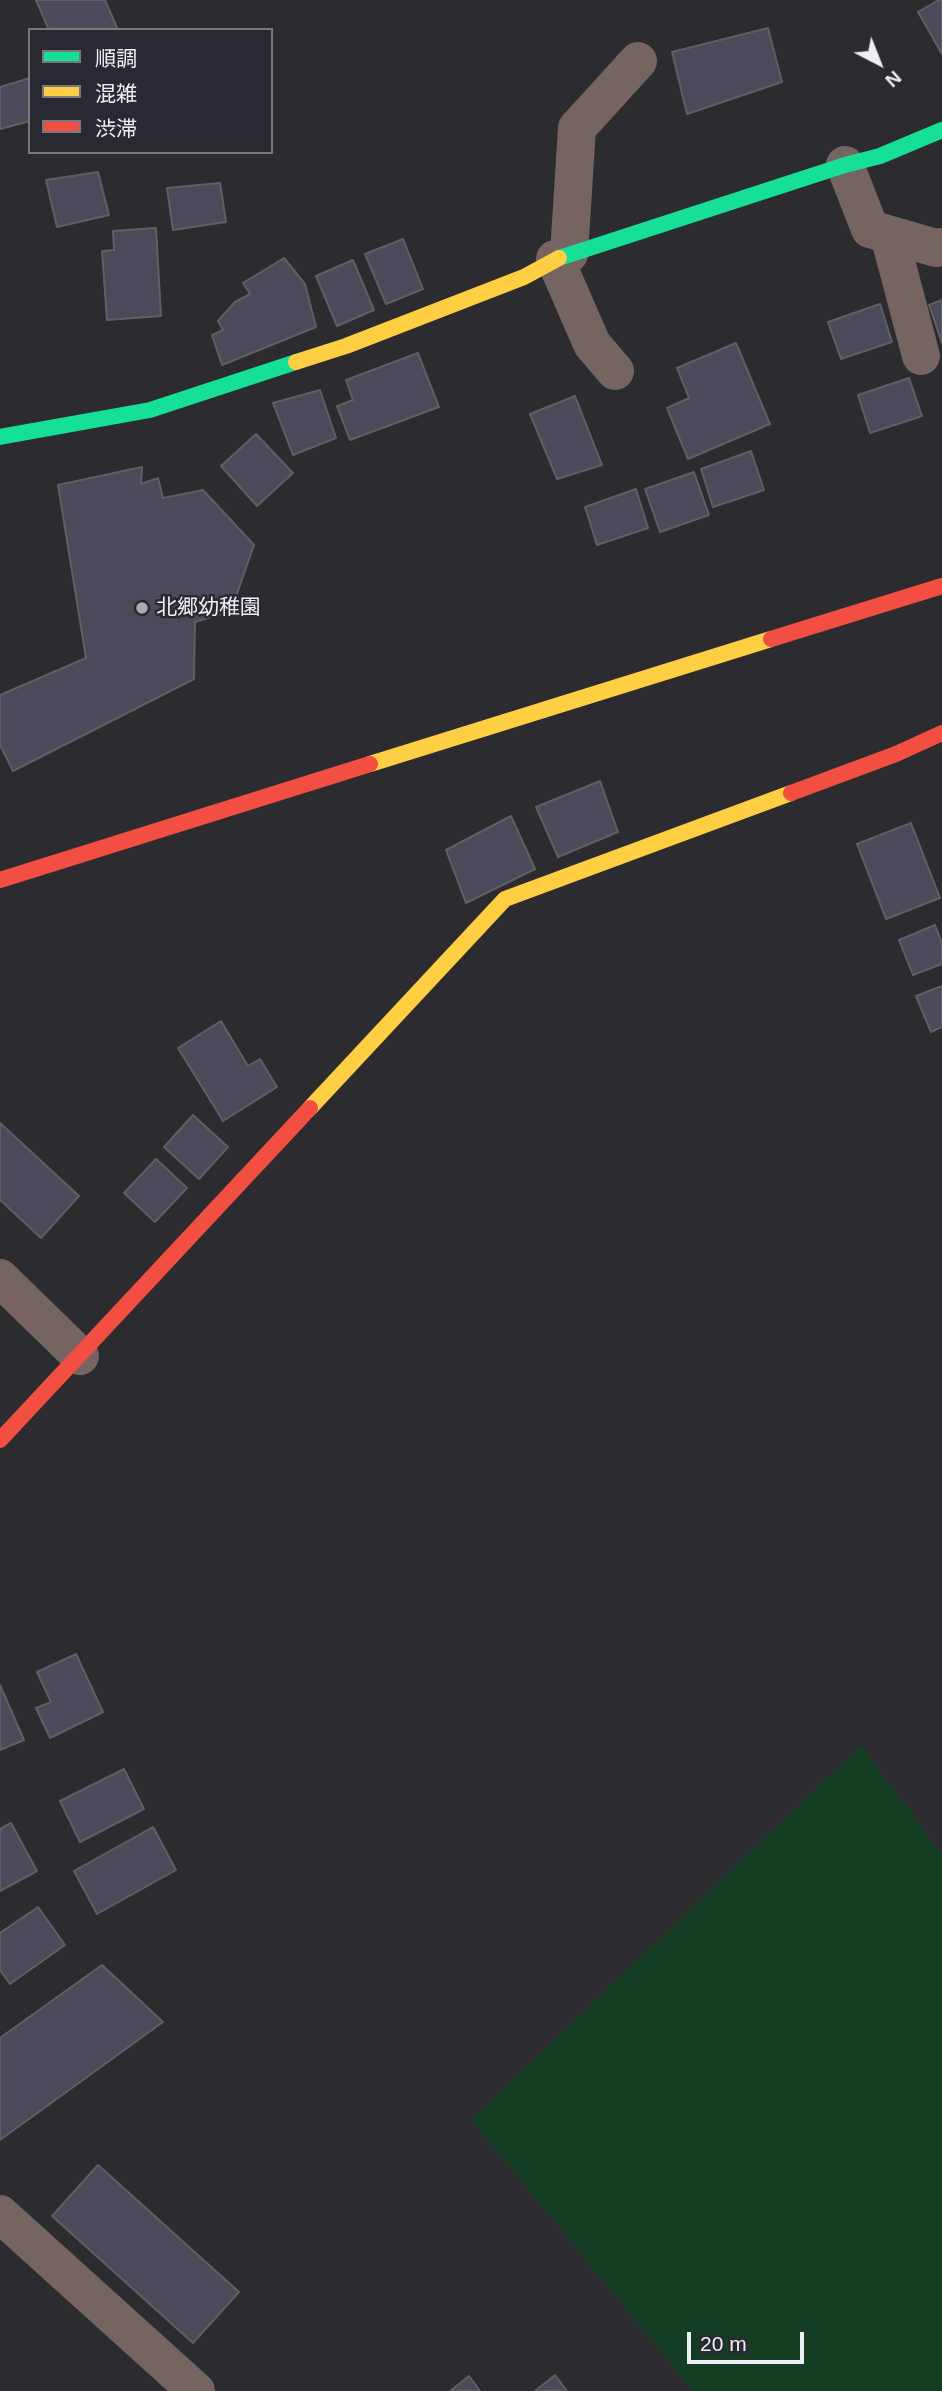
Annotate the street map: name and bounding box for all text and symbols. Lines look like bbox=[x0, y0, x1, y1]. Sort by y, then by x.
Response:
legend bbox=[28, 28, 273, 154]
north arrow bbox=[844, 28, 914, 98]
text: 順調 bbox=[95, 47, 137, 70]
text: N bbox=[881, 67, 906, 91]
text: 混雑 bbox=[95, 82, 137, 105]
text: 渋滞 bbox=[95, 117, 137, 140]
place label: 北郷幼稚園 bbox=[156, 595, 261, 621]
marker: 北郷幼稚園 bbox=[134, 600, 150, 616]
scale bar bbox=[690, 2318, 807, 2362]
text: 20 m bbox=[700, 2332, 747, 2355]

